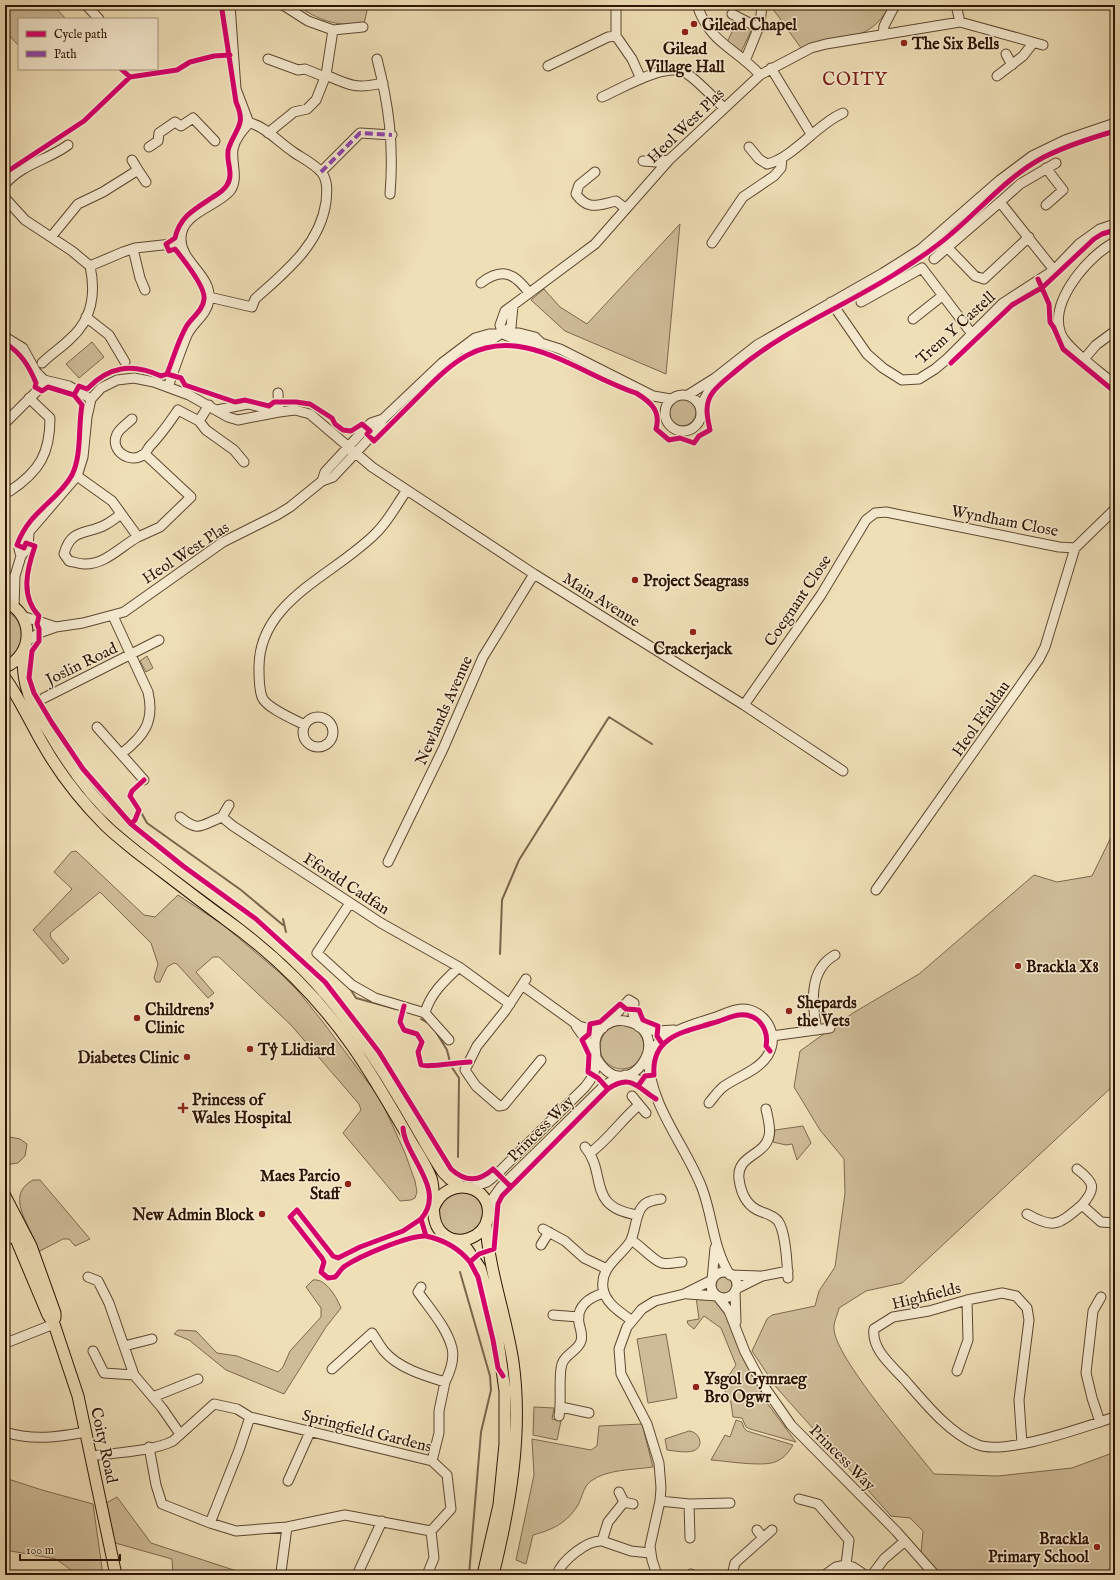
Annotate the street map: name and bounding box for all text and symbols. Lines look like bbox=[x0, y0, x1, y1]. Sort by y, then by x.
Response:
place label: Gilead Chapel bbox=[702, 16, 797, 36]
legend bbox=[18, 18, 158, 70]
marker: Gilead Chapel bbox=[689, 19, 699, 29]
text: Cycle path bbox=[54, 27, 108, 43]
marker: Gilead Village Hall bbox=[680, 27, 690, 37]
place label: The Six Bells bbox=[911, 35, 999, 55]
marker: The Six Bells bbox=[899, 38, 909, 48]
place label: Gilead Village Hall bbox=[644, 40, 725, 78]
text: Path bbox=[54, 47, 77, 62]
district label: COITY bbox=[822, 69, 888, 92]
street label: Heol West Plas bbox=[644, 84, 730, 168]
street label: Trem Y Castell bbox=[913, 287, 1000, 369]
street label: Wyndham Close bbox=[949, 502, 1060, 542]
street label: Heol West Plas bbox=[139, 518, 234, 589]
street label: Coegnant Close bbox=[761, 551, 837, 651]
street label: Main Avenue bbox=[559, 569, 643, 632]
place label: Project Seagrass bbox=[643, 572, 749, 592]
marker: Project Seagrass bbox=[630, 575, 640, 585]
marker: Crackerjack bbox=[688, 627, 698, 637]
street label: Joslin Road bbox=[41, 639, 121, 692]
place label: Crackerjack bbox=[654, 640, 733, 660]
street label: Newlands Avenue bbox=[412, 653, 478, 769]
street label: Heol Ffaldau bbox=[948, 677, 1015, 761]
street label: Ffordd Cadfan bbox=[299, 849, 393, 920]
place label: Brackla X8 bbox=[1026, 958, 1099, 978]
marker: Brackla X8 bbox=[1013, 961, 1023, 971]
place label: Shepards the Vets bbox=[796, 994, 857, 1032]
place label: Childrens' Clinic bbox=[145, 1001, 214, 1039]
marker: Shepards the Vets bbox=[784, 1006, 794, 1016]
marker: Childrens' Clinic bbox=[132, 1013, 142, 1023]
place label: Tŷ Llidiard bbox=[257, 1041, 336, 1061]
marker: Tŷ Llidiard bbox=[245, 1044, 255, 1054]
place label: Diabetes Clinic bbox=[77, 1049, 179, 1069]
marker: Diabetes Clinic bbox=[182, 1052, 192, 1062]
place label: Princess of Wales Hospital bbox=[191, 1091, 292, 1129]
street label: Princess Way bbox=[504, 1092, 579, 1167]
marker: Princess of Wales Hospital bbox=[177, 1102, 189, 1114]
place label: Maes Parcio Staff bbox=[260, 1167, 342, 1205]
marker: Maes Parcio Staff bbox=[343, 1179, 353, 1189]
place label: New Admin Block bbox=[131, 1206, 254, 1226]
marker: New Admin Block bbox=[257, 1209, 267, 1219]
street label: Highfields bbox=[890, 1279, 963, 1315]
place label: Ysgol Gymraeg Bro Ogwr bbox=[704, 1370, 808, 1408]
marker: Ysgol Gymraeg Bro Ogwr bbox=[691, 1382, 701, 1392]
street label: Coity Road bbox=[85, 1406, 121, 1486]
street label: Springfield Gardens bbox=[300, 1406, 434, 1458]
street label: Princess Way bbox=[804, 1421, 879, 1496]
place label: Brackla Primary School bbox=[988, 1530, 1090, 1568]
scale bar bbox=[20, 1536, 120, 1562]
marker: Brackla Primary School bbox=[1092, 1542, 1102, 1552]
text: 100 m bbox=[26, 1543, 54, 1558]

